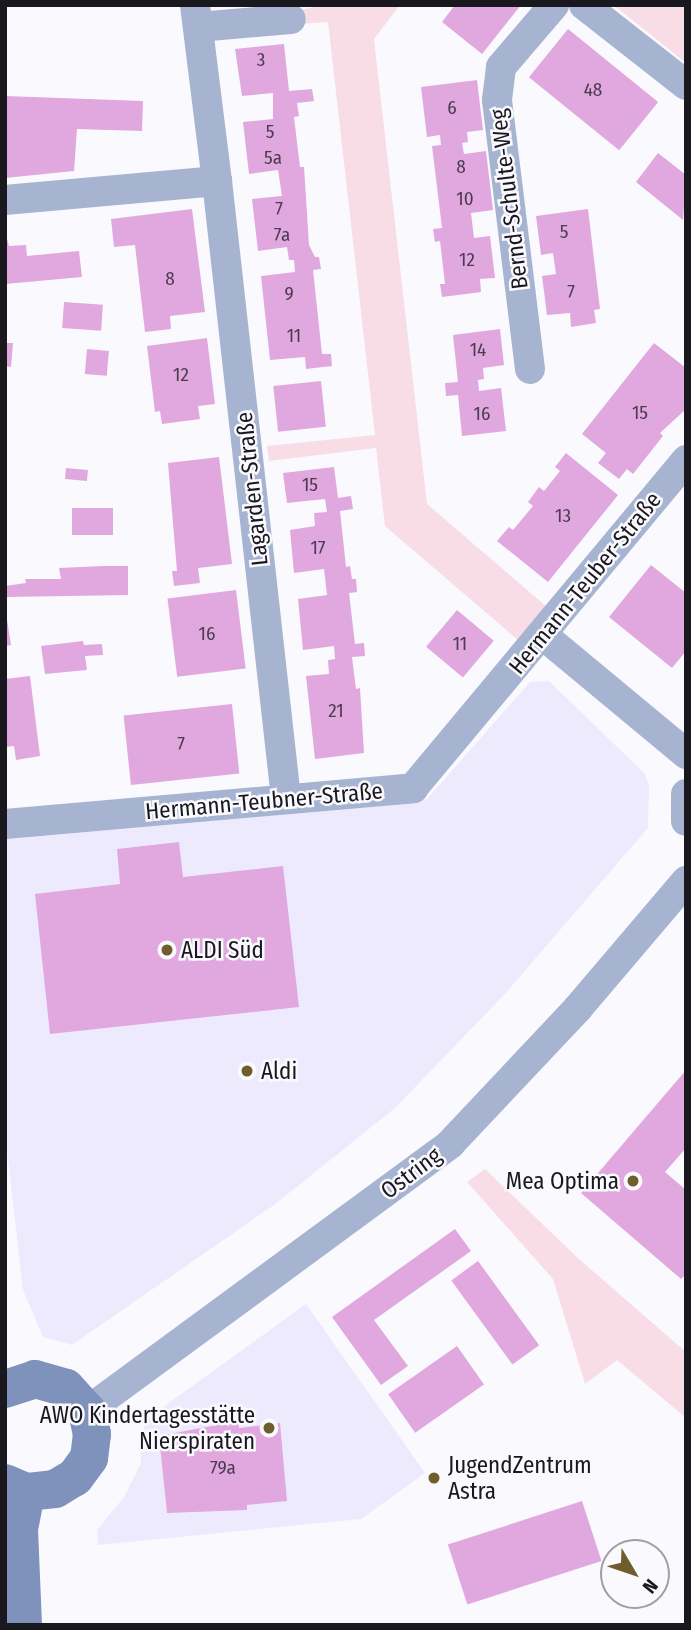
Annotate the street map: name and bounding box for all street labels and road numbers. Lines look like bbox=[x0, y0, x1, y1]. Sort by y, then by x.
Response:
street label: Bernd-Schulte-Weg bbox=[484, 107, 534, 291]
street label: Lagarden-Straße bbox=[230, 411, 274, 567]
street label: Hermann-Teuber-Straße bbox=[503, 486, 667, 680]
street label: Hermann-Teubner-Straße bbox=[144, 777, 384, 825]
street label: Ostring bbox=[375, 1141, 447, 1205]

